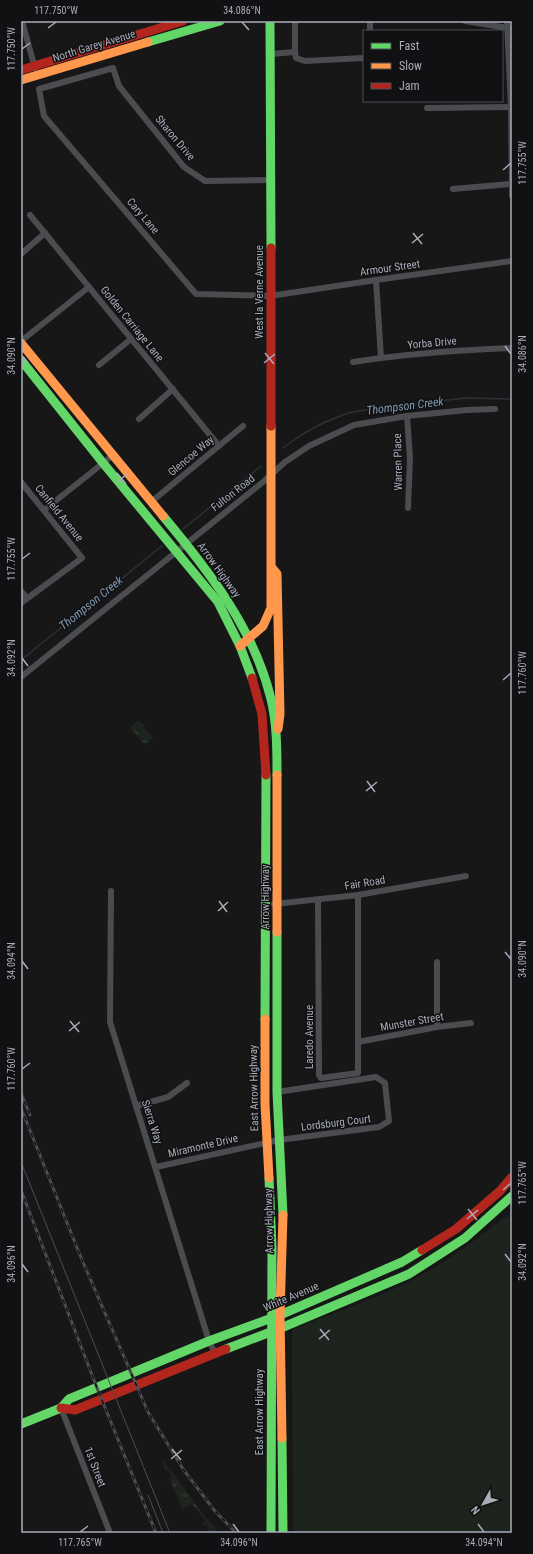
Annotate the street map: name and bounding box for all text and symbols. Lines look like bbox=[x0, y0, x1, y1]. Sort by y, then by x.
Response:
text: 117.750°W bbox=[34, 5, 78, 16]
text: 34.086°N bbox=[223, 5, 261, 16]
text: 117.750°W bbox=[6, 27, 17, 71]
street label: North Garey Avenue bbox=[51, 27, 137, 65]
legend bbox=[363, 30, 503, 102]
text: Fast bbox=[399, 39, 420, 53]
text: Slow bbox=[399, 59, 422, 73]
text: Jam bbox=[399, 79, 420, 93]
street label: Sharon Drive bbox=[152, 113, 198, 163]
text: 117.755°W bbox=[517, 141, 528, 185]
street label: Cary Lane bbox=[124, 195, 162, 237]
street label: West la Verne Avenue bbox=[253, 245, 266, 339]
street label: Armour Street bbox=[359, 257, 421, 279]
street label: Golden Carriage Lane bbox=[98, 284, 166, 364]
street label: Yorba Drive bbox=[407, 334, 457, 352]
text: 34.086°N bbox=[517, 335, 528, 373]
text: 34.090°N bbox=[6, 337, 17, 375]
water label: Thompson Creek bbox=[366, 394, 445, 418]
street label: Glencoe Way bbox=[165, 433, 217, 479]
street label: Warren Place bbox=[391, 433, 405, 491]
street label: Fulton Road bbox=[209, 472, 257, 514]
street label: Canfield Avenue bbox=[32, 482, 86, 544]
text: 117.755°W bbox=[6, 537, 17, 581]
street label: Arrow Highway bbox=[195, 540, 244, 601]
water label: Thompson Creek bbox=[56, 573, 126, 633]
text: 34.092°N bbox=[6, 639, 17, 677]
text: 117.760°W bbox=[517, 651, 528, 695]
street label: Arrow Highway bbox=[259, 864, 272, 930]
street label: Fair Road bbox=[344, 873, 386, 893]
text: 34.090°N bbox=[517, 940, 528, 978]
text: 34.094°N bbox=[6, 942, 17, 980]
street label: Laredo Avenue bbox=[303, 1005, 316, 1069]
street label: Munster Street bbox=[379, 1010, 445, 1034]
street label: East Arrow Highway bbox=[247, 1044, 261, 1131]
text: 117.760°W bbox=[6, 1047, 17, 1091]
street label: Sierra Way bbox=[139, 1098, 165, 1146]
street label: Lordsburg Court bbox=[300, 1112, 372, 1134]
street label: Miramonte Drive bbox=[167, 1132, 239, 1160]
text: 117.765°W bbox=[517, 1161, 528, 1205]
street label: Arrow Highway bbox=[262, 1188, 276, 1254]
text: 34.092°N bbox=[517, 1243, 528, 1281]
text: 34.096°N bbox=[6, 1245, 17, 1283]
street label: White Avenue bbox=[261, 1280, 321, 1314]
street label: East Arrow Highway bbox=[253, 1368, 266, 1455]
street label: 1st Street bbox=[81, 1445, 109, 1489]
north arrow bbox=[463, 1484, 503, 1524]
text: N bbox=[468, 1503, 483, 1517]
text: 117.765°W bbox=[58, 1537, 102, 1548]
text: 34.096°N bbox=[220, 1537, 258, 1548]
text: 34.094°N bbox=[465, 1537, 503, 1548]

